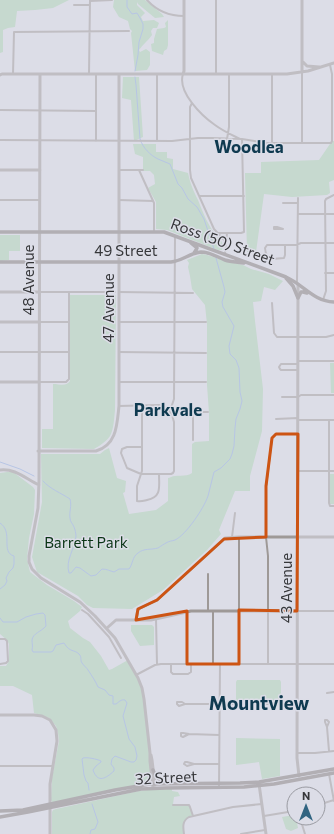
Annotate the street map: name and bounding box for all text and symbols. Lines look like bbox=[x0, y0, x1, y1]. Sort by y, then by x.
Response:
district label: Woodlea bbox=[214, 136, 284, 157]
street label: Ross (50) Street bbox=[168, 214, 278, 268]
street label: 49 Street bbox=[94, 241, 158, 259]
street label: 48 Avenue bbox=[19, 244, 37, 315]
street label: 47 Avenue bbox=[99, 273, 117, 343]
district label: Parkvale bbox=[134, 399, 202, 420]
park label: Barrett Park bbox=[44, 533, 128, 551]
street label: 43 Avenue bbox=[277, 553, 295, 623]
district label: Mountview bbox=[209, 691, 309, 714]
street label: 32 Street bbox=[135, 766, 197, 788]
north arrow bbox=[286, 786, 326, 826]
text: N bbox=[302, 789, 310, 802]

